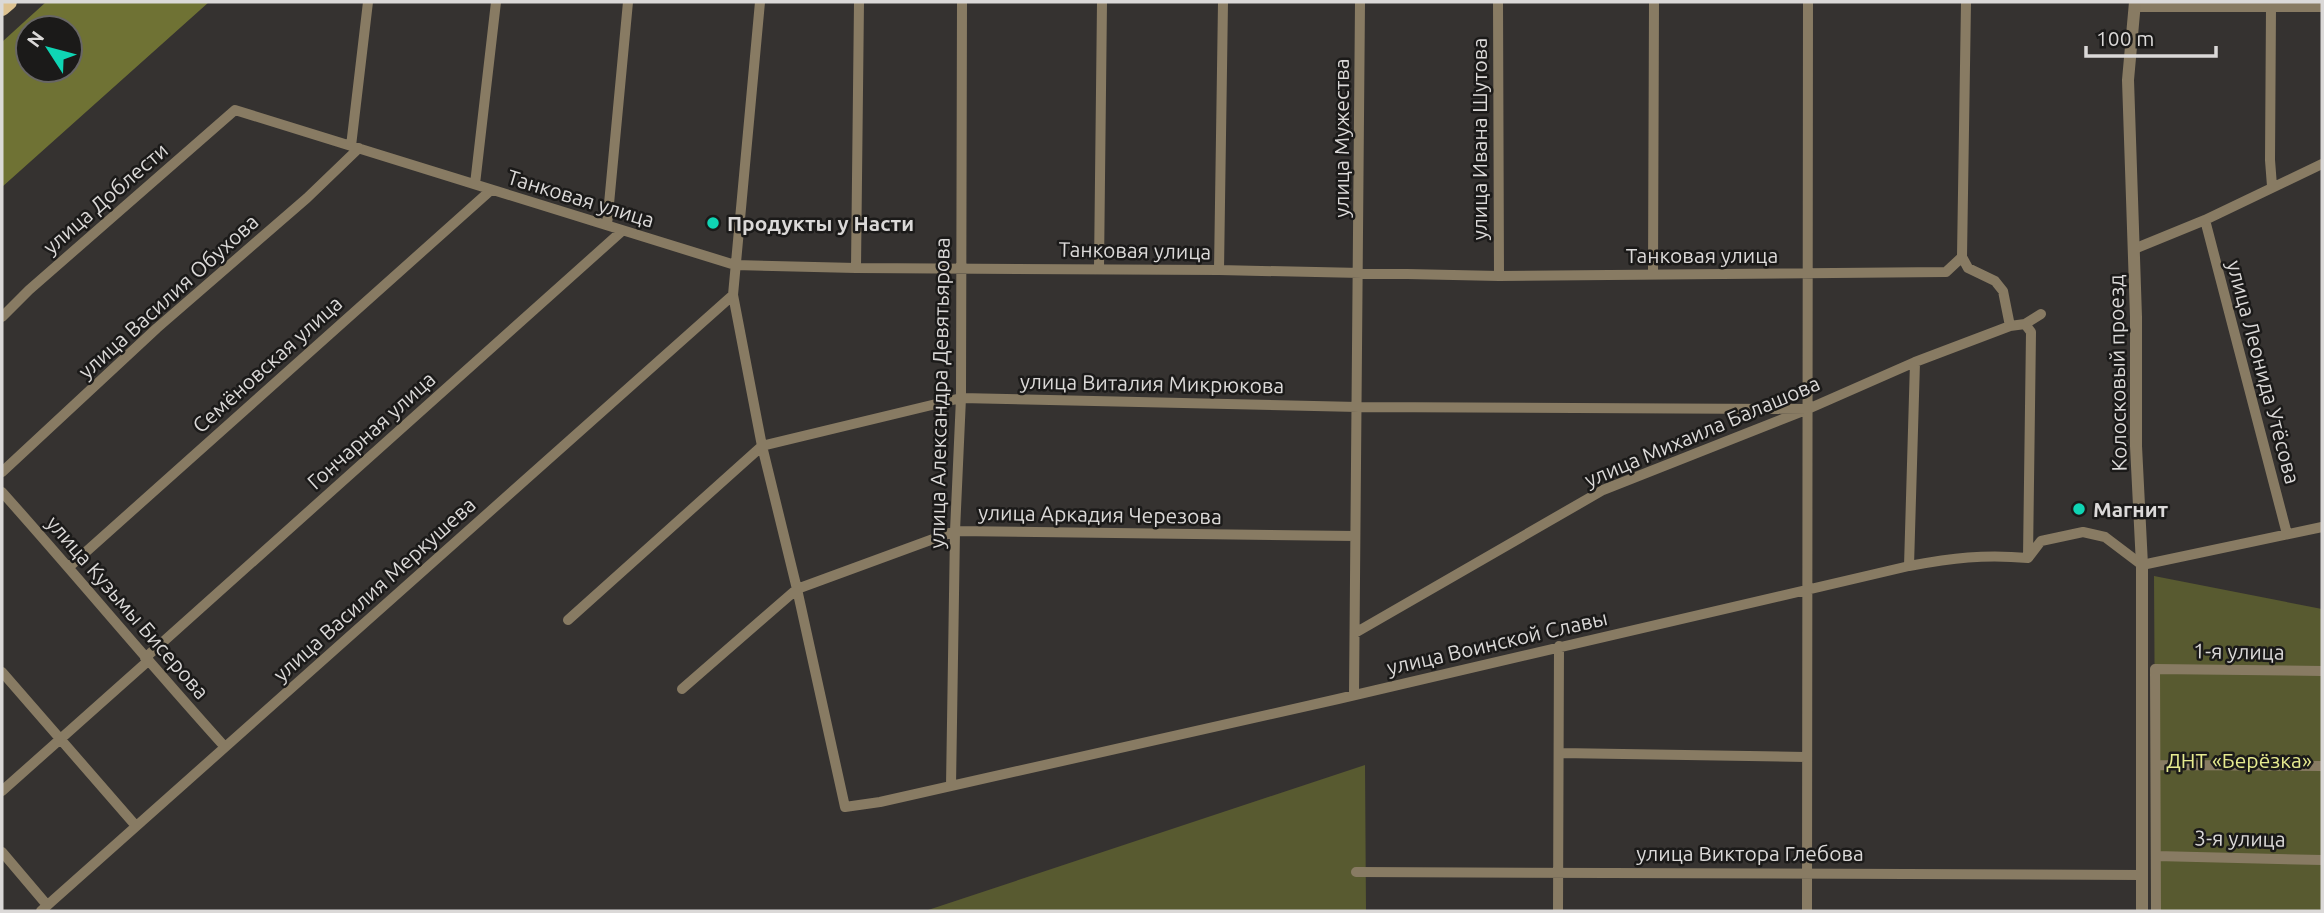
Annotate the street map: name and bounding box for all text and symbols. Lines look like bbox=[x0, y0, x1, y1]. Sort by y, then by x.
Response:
north arrow bbox=[14, 14, 84, 84]
scale bar bbox=[2086, 14, 2216, 58]
text: 100 m bbox=[2096, 26, 2154, 50]
text: N bbox=[22, 27, 48, 51]
street label: улица Ивана Шутова bbox=[1467, 38, 1491, 240]
street label: улица Мужества bbox=[1329, 58, 1353, 218]
street label: улица Доблести bbox=[38, 137, 172, 259]
street label: Танковая улица bbox=[505, 164, 657, 232]
street label: улица Василия Обухова bbox=[73, 209, 263, 383]
place label: Продукты у Насти bbox=[727, 211, 914, 235]
marker: Продукты у Насти bbox=[705, 215, 721, 231]
street label: улица Александра Девятьярова bbox=[924, 237, 954, 549]
street label: Танковая улица bbox=[1059, 237, 1211, 263]
street label: Танковая улица bbox=[1626, 243, 1778, 267]
street label: улица Леонида Утёсова bbox=[2223, 258, 2305, 486]
street label: Колосковый проезд bbox=[2103, 274, 2131, 472]
street label: Семёновская улица bbox=[187, 291, 347, 437]
street label: Гончарная улица bbox=[302, 366, 440, 494]
street label: улица Виталия Микрюкова bbox=[1020, 369, 1284, 397]
street label: улица Михаила Балашова bbox=[1581, 370, 1823, 492]
street label: улица Василия Меркушева bbox=[268, 492, 480, 686]
place label: Магнит bbox=[2093, 497, 2169, 521]
street label: улица Аркадия Черезова bbox=[978, 500, 1222, 528]
marker: Магнит bbox=[2071, 501, 2087, 517]
street label: улица Кузьмы Бисерова bbox=[42, 511, 214, 703]
street label: улица Воинской Славы bbox=[1384, 605, 1610, 679]
street label: 1-я улица bbox=[2193, 638, 2285, 664]
park label: ДНТ «Берёзка» bbox=[2166, 748, 2312, 772]
street label: 3-я улица bbox=[2194, 825, 2286, 851]
street label: улица Виктора Глебова bbox=[1636, 841, 1864, 865]

